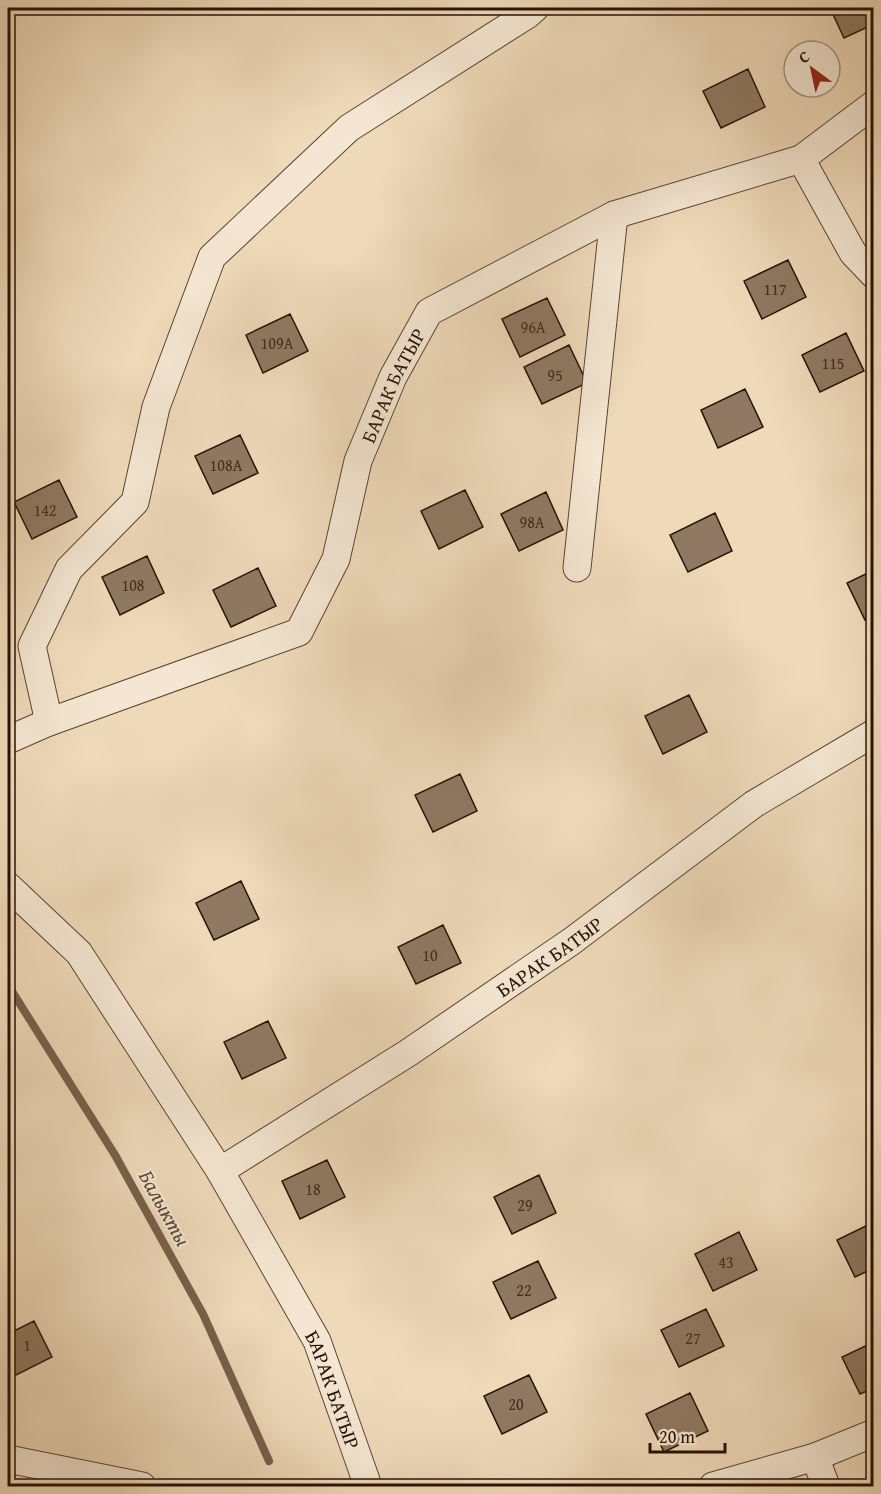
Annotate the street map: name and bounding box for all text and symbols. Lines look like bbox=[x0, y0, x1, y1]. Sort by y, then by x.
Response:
north arrow bbox=[782, 39, 842, 99]
text: С bbox=[794, 44, 814, 69]
house number: 117 bbox=[763, 277, 787, 301]
house number: 96А bbox=[520, 315, 546, 339]
street label: БАРАК БАТЫР bbox=[353, 323, 432, 447]
house number: 109А bbox=[261, 331, 294, 355]
house number: 115 bbox=[821, 351, 845, 375]
house number: 95 bbox=[547, 363, 563, 387]
house number: 108А bbox=[210, 453, 243, 477]
house number: 142 bbox=[33, 498, 57, 522]
house number: 98А bbox=[519, 510, 545, 534]
house number: 108 bbox=[121, 573, 145, 597]
street label: БАРАК БАТЫР bbox=[490, 909, 608, 1003]
house number: 10 bbox=[422, 943, 438, 967]
water label: Балыкты bbox=[131, 1164, 199, 1252]
house number: 18 bbox=[305, 1177, 321, 1201]
house number: 29 bbox=[517, 1193, 533, 1217]
house number: 43 bbox=[718, 1250, 734, 1274]
house number: 22 bbox=[516, 1278, 532, 1302]
street label: БАРАК БАТЫР bbox=[299, 1324, 368, 1452]
house number: 27 bbox=[685, 1326, 701, 1350]
house number: 1 bbox=[23, 1333, 31, 1357]
house number: 20 bbox=[508, 1392, 524, 1416]
scale bar bbox=[650, 1416, 725, 1454]
text: 20 m bbox=[659, 1423, 695, 1450]

